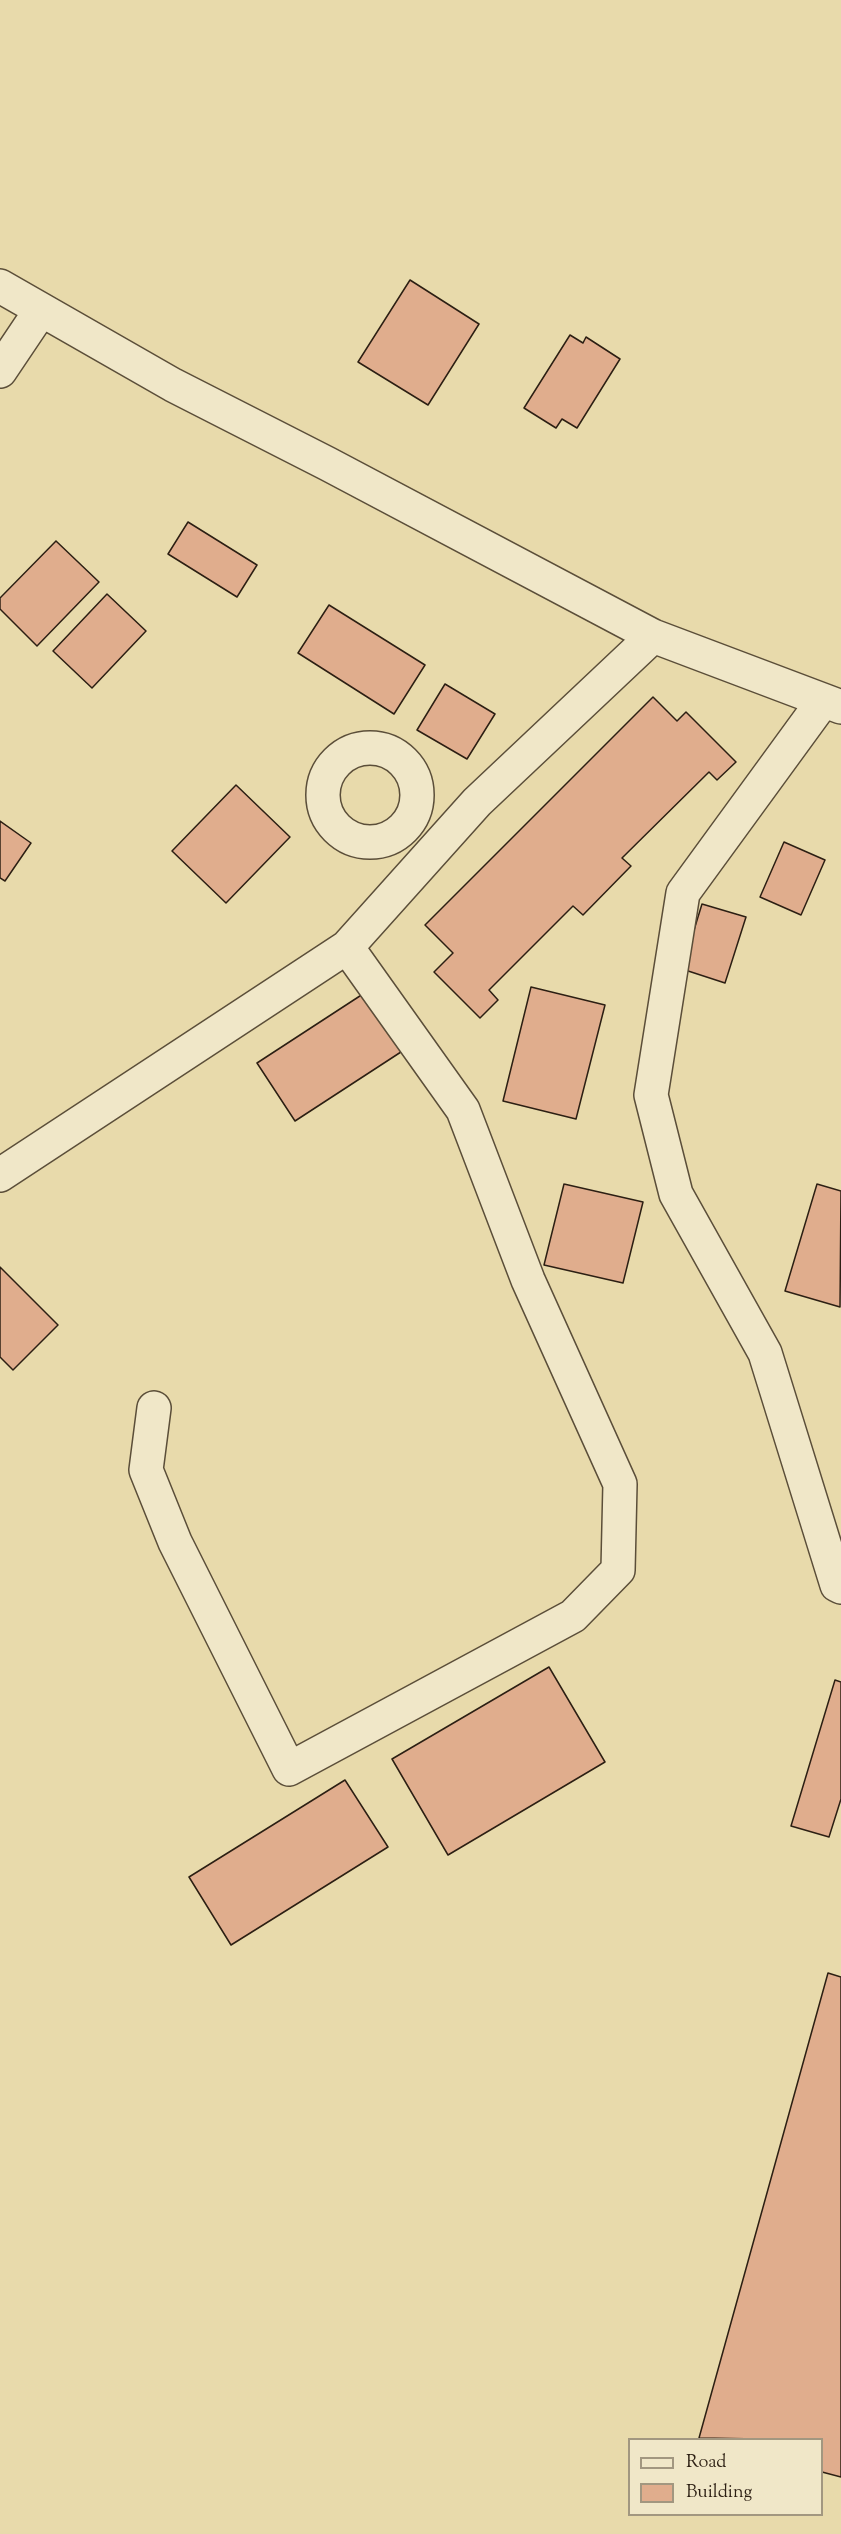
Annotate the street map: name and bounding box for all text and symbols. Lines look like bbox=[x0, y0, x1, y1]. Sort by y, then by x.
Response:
legend bbox=[628, 2438, 823, 2516]
text: Road bbox=[686, 2450, 726, 2476]
text: Building bbox=[686, 2480, 752, 2506]

